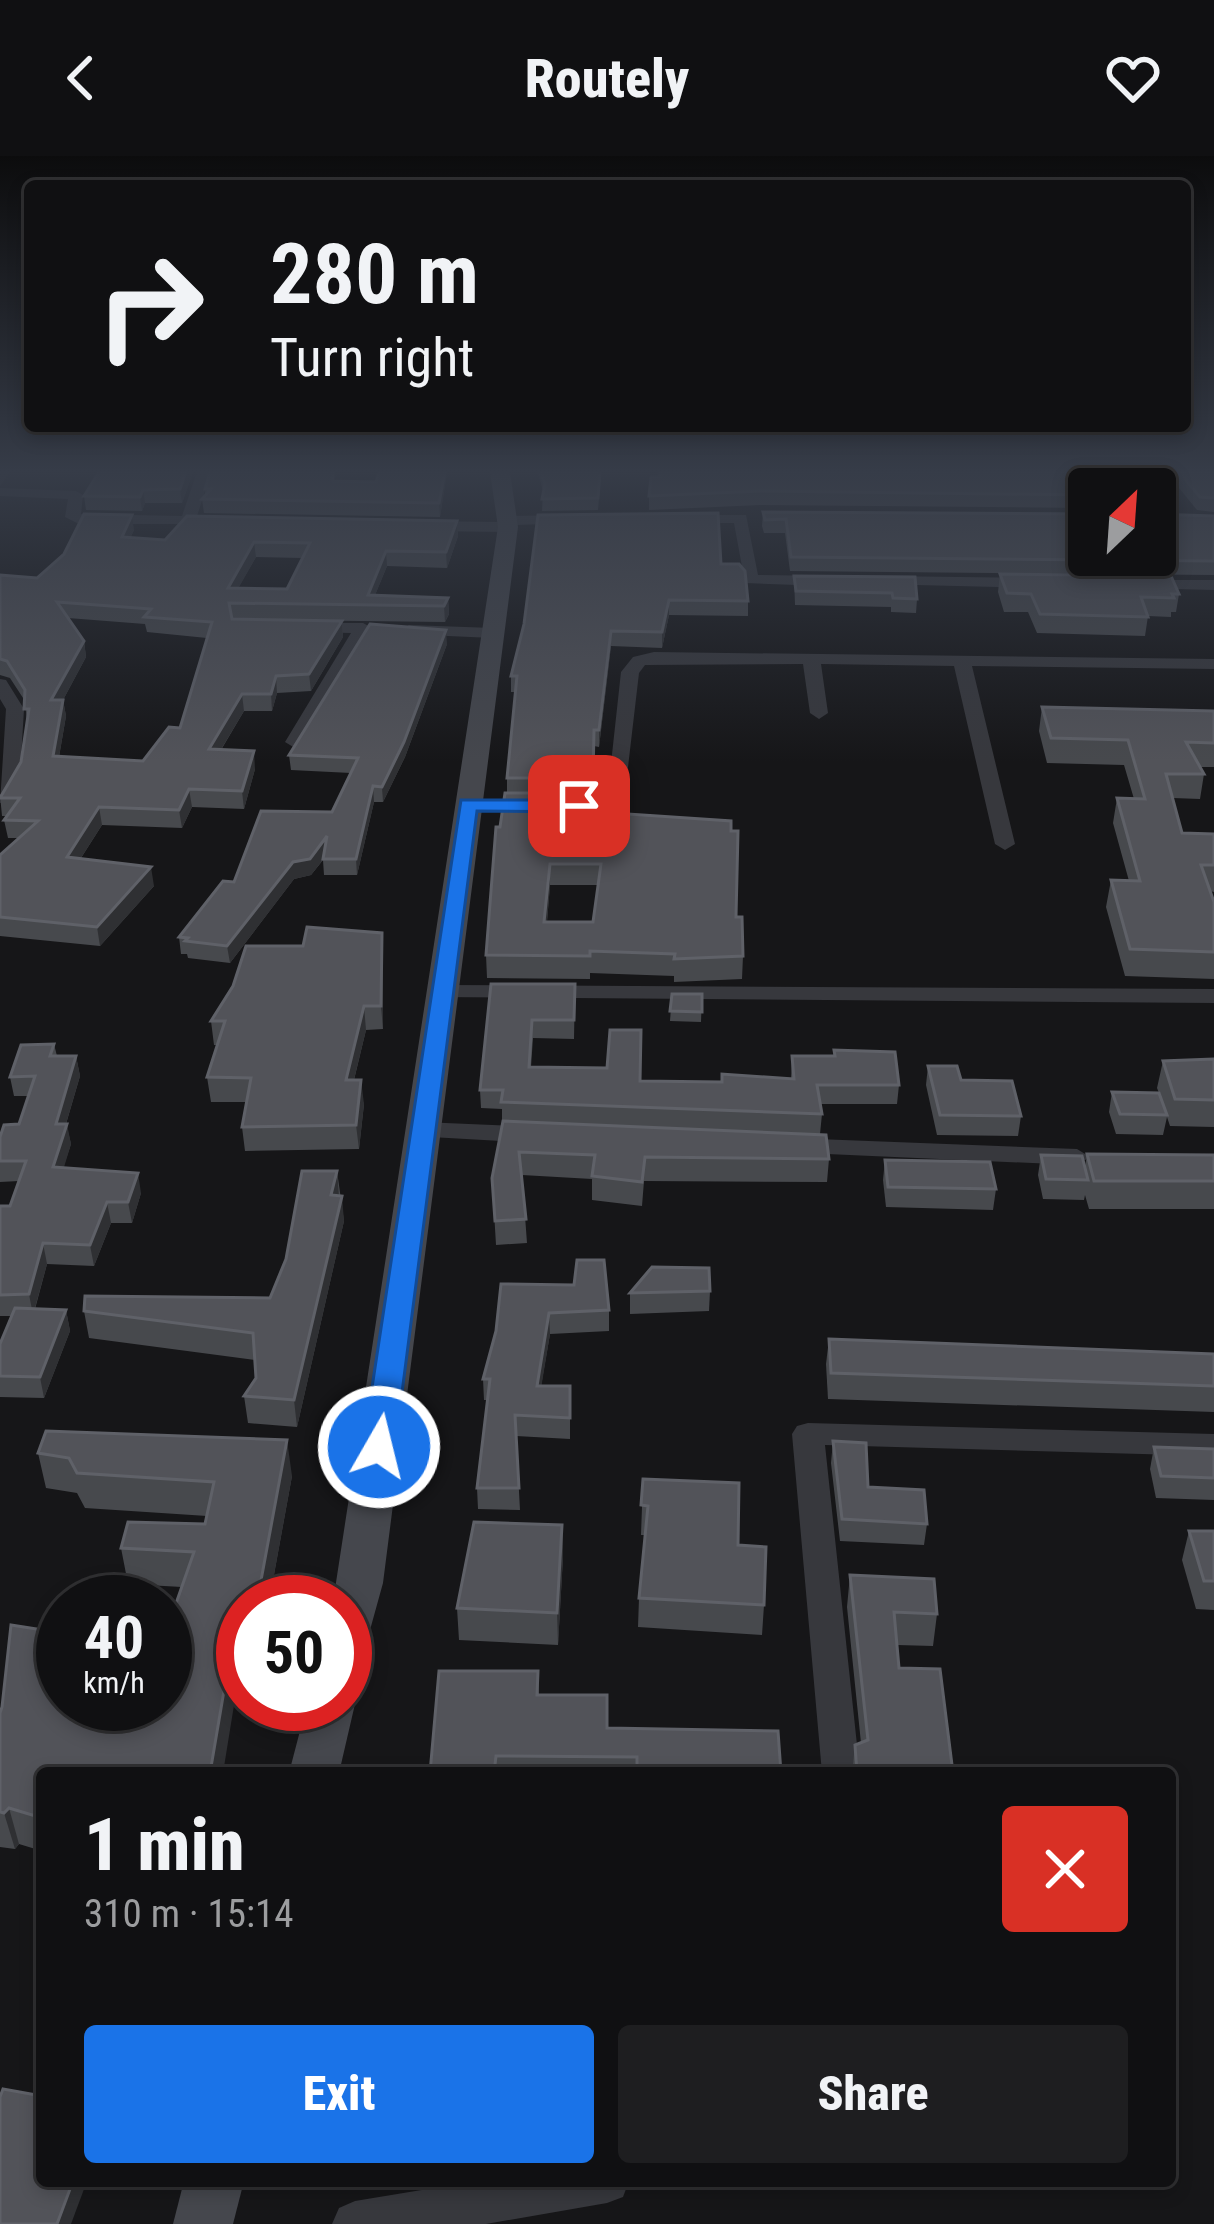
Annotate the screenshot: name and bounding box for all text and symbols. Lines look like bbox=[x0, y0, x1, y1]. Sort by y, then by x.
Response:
icon: back bbox=[48, 45, 114, 111]
icon: heart bbox=[1100, 45, 1166, 111]
text: Routely bbox=[525, 47, 689, 110]
text: 280 m bbox=[270, 225, 479, 324]
icon: right bbox=[72, 228, 228, 384]
text: Turn right bbox=[270, 326, 474, 389]
north arrow bbox=[1068, 468, 1176, 576]
map controls bbox=[1068, 468, 1176, 576]
pin bbox=[528, 755, 630, 857]
icon: arrive bbox=[546, 773, 612, 839]
position arrow bbox=[316, 1384, 442, 1510]
speed limit sign: 50 bbox=[216, 1575, 372, 1731]
text: 40 bbox=[84, 1602, 144, 1673]
text: km/h bbox=[83, 1665, 145, 1700]
text: 1 min bbox=[84, 1803, 245, 1888]
button: close bbox=[1002, 1806, 1128, 1932]
text: 310 m · 15:14 bbox=[84, 1891, 294, 1937]
button: Exit bbox=[84, 2025, 594, 2163]
button: Share bbox=[618, 2025, 1128, 2163]

